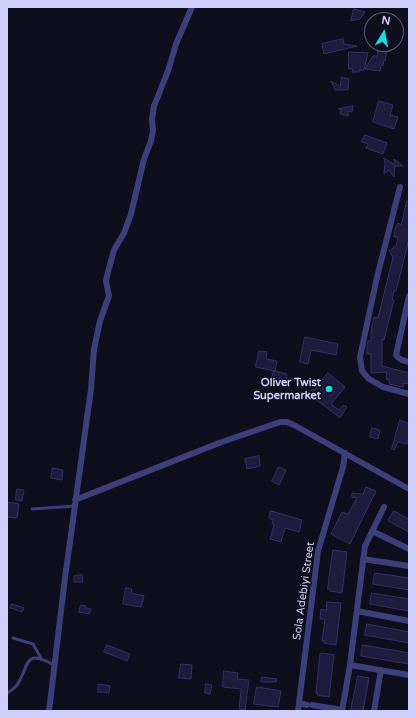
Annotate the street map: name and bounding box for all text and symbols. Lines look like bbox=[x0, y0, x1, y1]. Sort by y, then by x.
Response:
north arrow bbox=[364, 12, 404, 52]
text: N bbox=[381, 14, 391, 28]
place label: Oliver Twist Supermarket bbox=[253, 376, 321, 402]
marker: Oliver Twist Supermarket bbox=[324, 384, 334, 394]
street label: Sola Adebiyi Street bbox=[291, 541, 317, 641]

